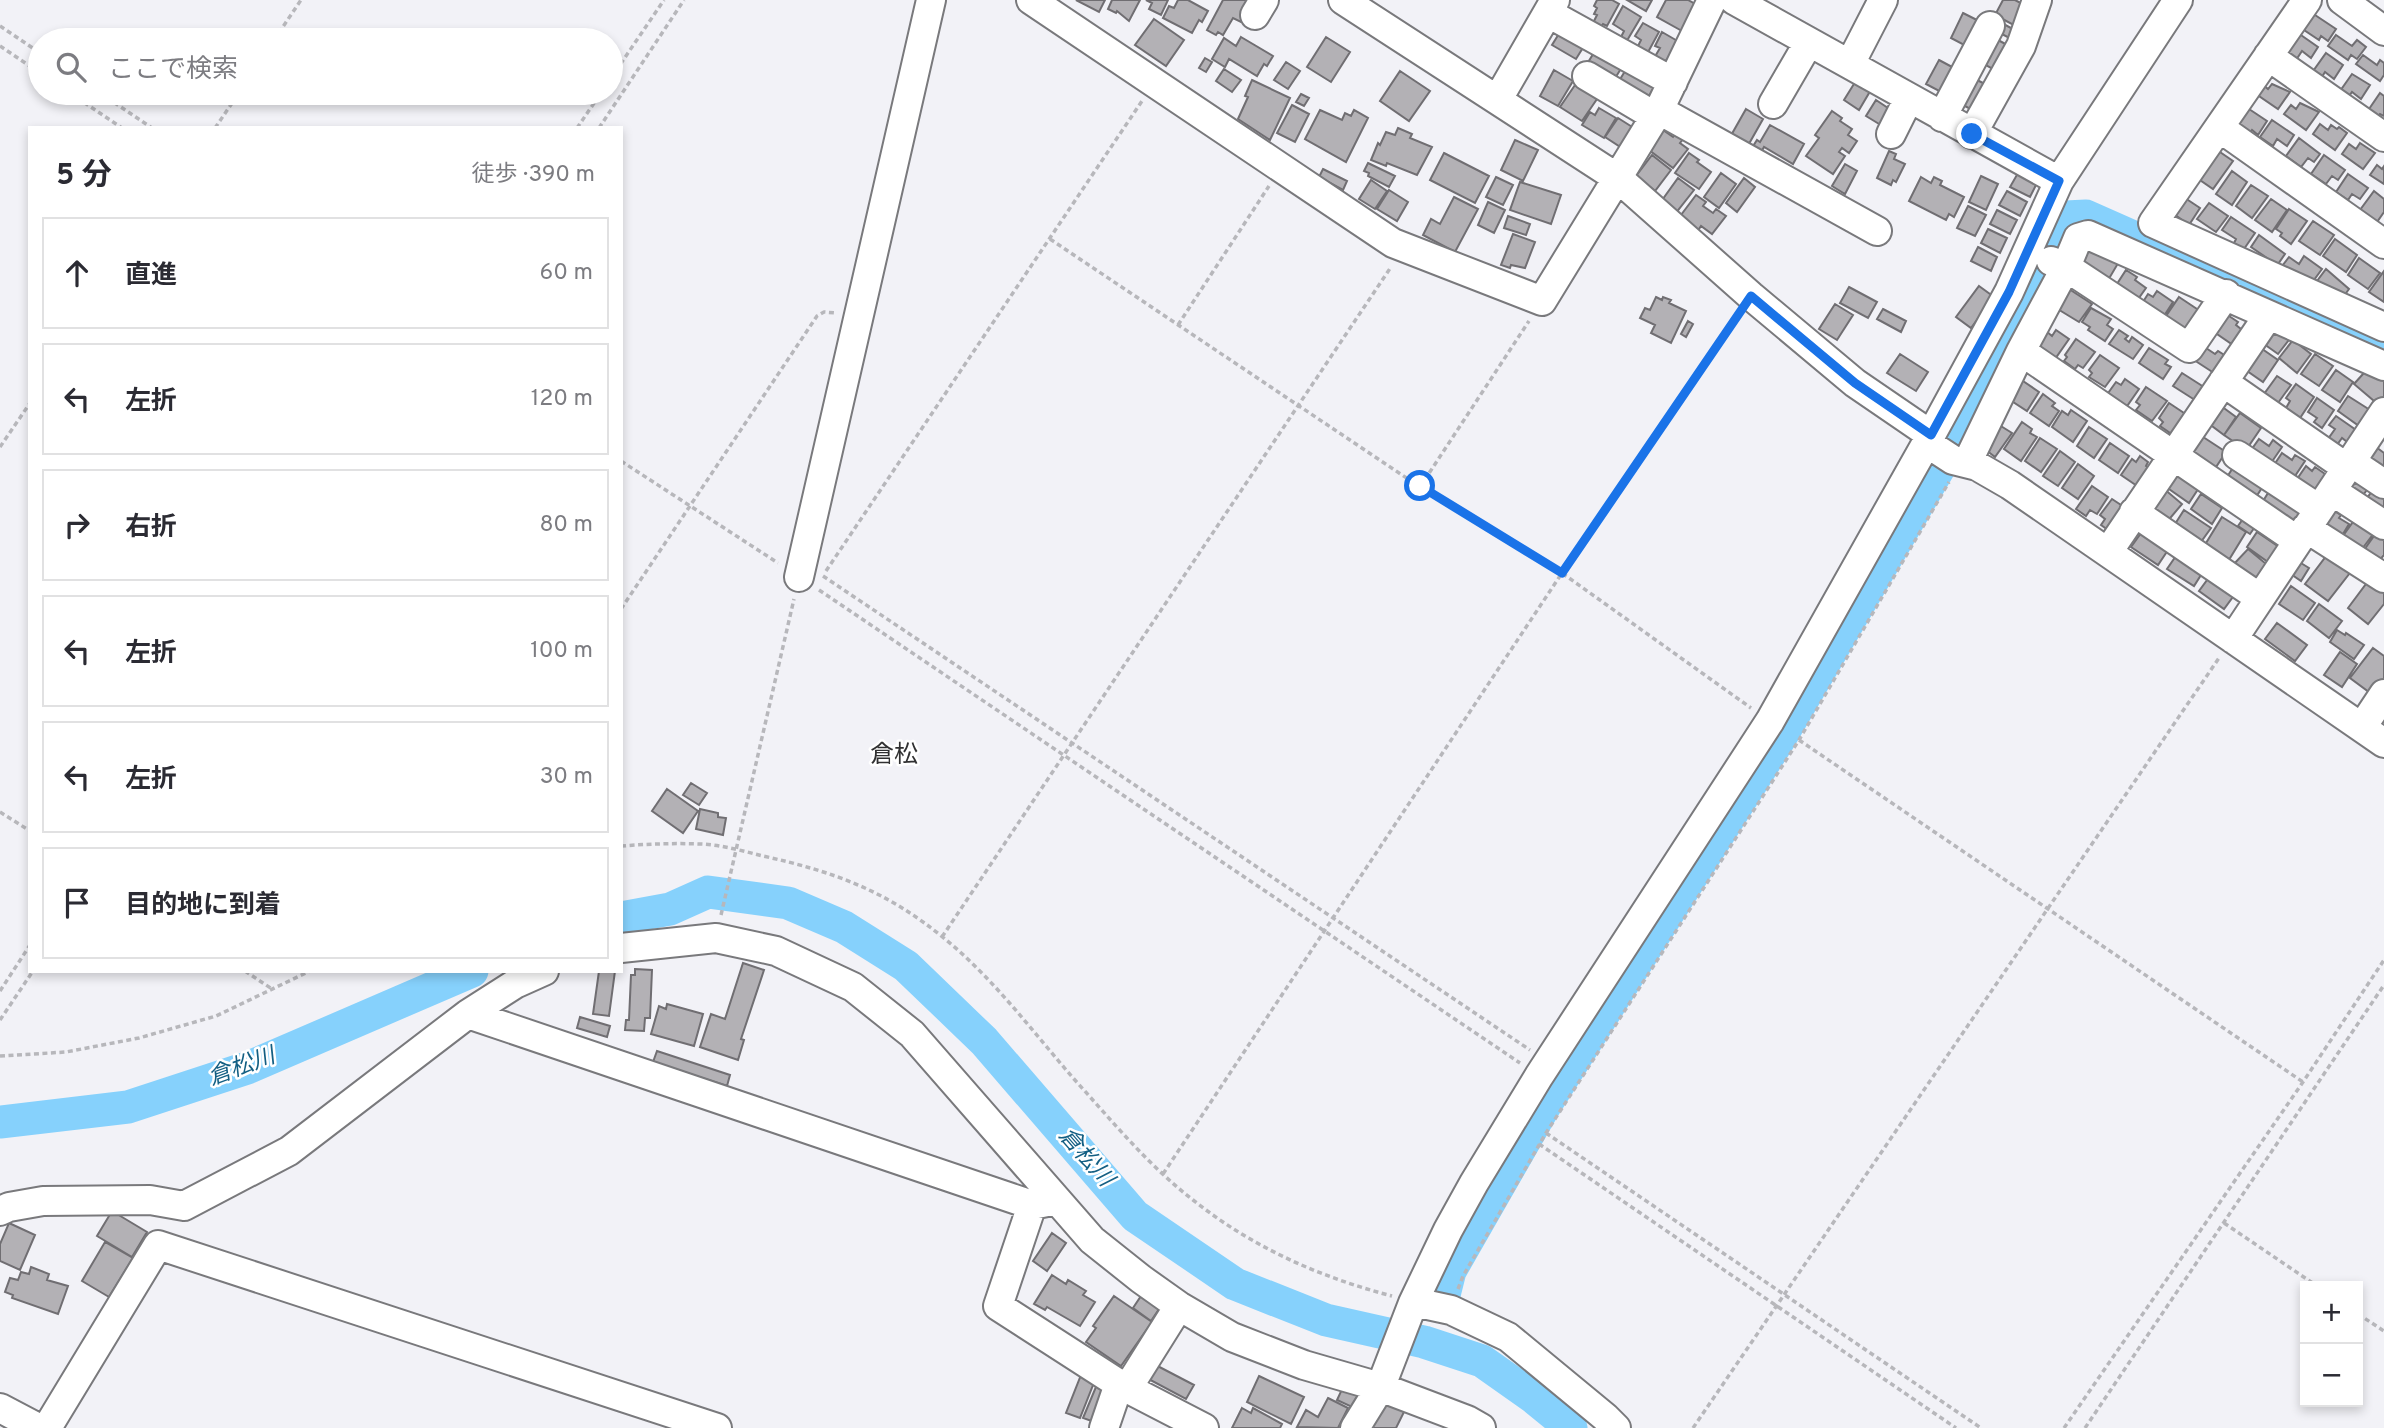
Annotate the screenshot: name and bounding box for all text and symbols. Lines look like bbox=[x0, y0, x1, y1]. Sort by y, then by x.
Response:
search box bbox=[28, 28, 623, 105]
icon: search bbox=[52, 48, 90, 86]
text: ここで検索 bbox=[108, 54, 238, 87]
route end bbox=[1956, 118, 1987, 149]
text: 5 分 bbox=[56, 158, 112, 195]
text: 徒歩 · 390 m bbox=[472, 161, 595, 190]
icon: ahead bbox=[58, 254, 96, 292]
text: 60 m bbox=[540, 259, 593, 288]
text: 直進 bbox=[125, 260, 177, 293]
icon: left bbox=[58, 380, 96, 418]
text: 120 m bbox=[531, 385, 593, 414]
text: 左折 bbox=[125, 386, 177, 419]
route start bbox=[1404, 470, 1435, 501]
icon: right bbox=[58, 506, 96, 544]
text: 80 m bbox=[540, 511, 593, 540]
text: 右折 bbox=[125, 512, 177, 545]
icon: left bbox=[58, 632, 96, 670]
text: 100 m bbox=[530, 637, 593, 666]
text: 左折 bbox=[125, 638, 177, 671]
district label: 倉松 bbox=[870, 741, 918, 771]
icon: left bbox=[58, 758, 96, 796]
text: 30 m bbox=[540, 763, 593, 792]
text: 左折 bbox=[125, 764, 177, 797]
icon: arrive bbox=[58, 884, 96, 922]
text: 目的地に到着 bbox=[125, 890, 281, 923]
water label: 倉松川 bbox=[205, 1042, 282, 1093]
water label: 倉松川 bbox=[1051, 1122, 1121, 1196]
map controls bbox=[2300, 1281, 2363, 1407]
button: + bbox=[2300, 1281, 2363, 1344]
button: − bbox=[2300, 1344, 2363, 1407]

